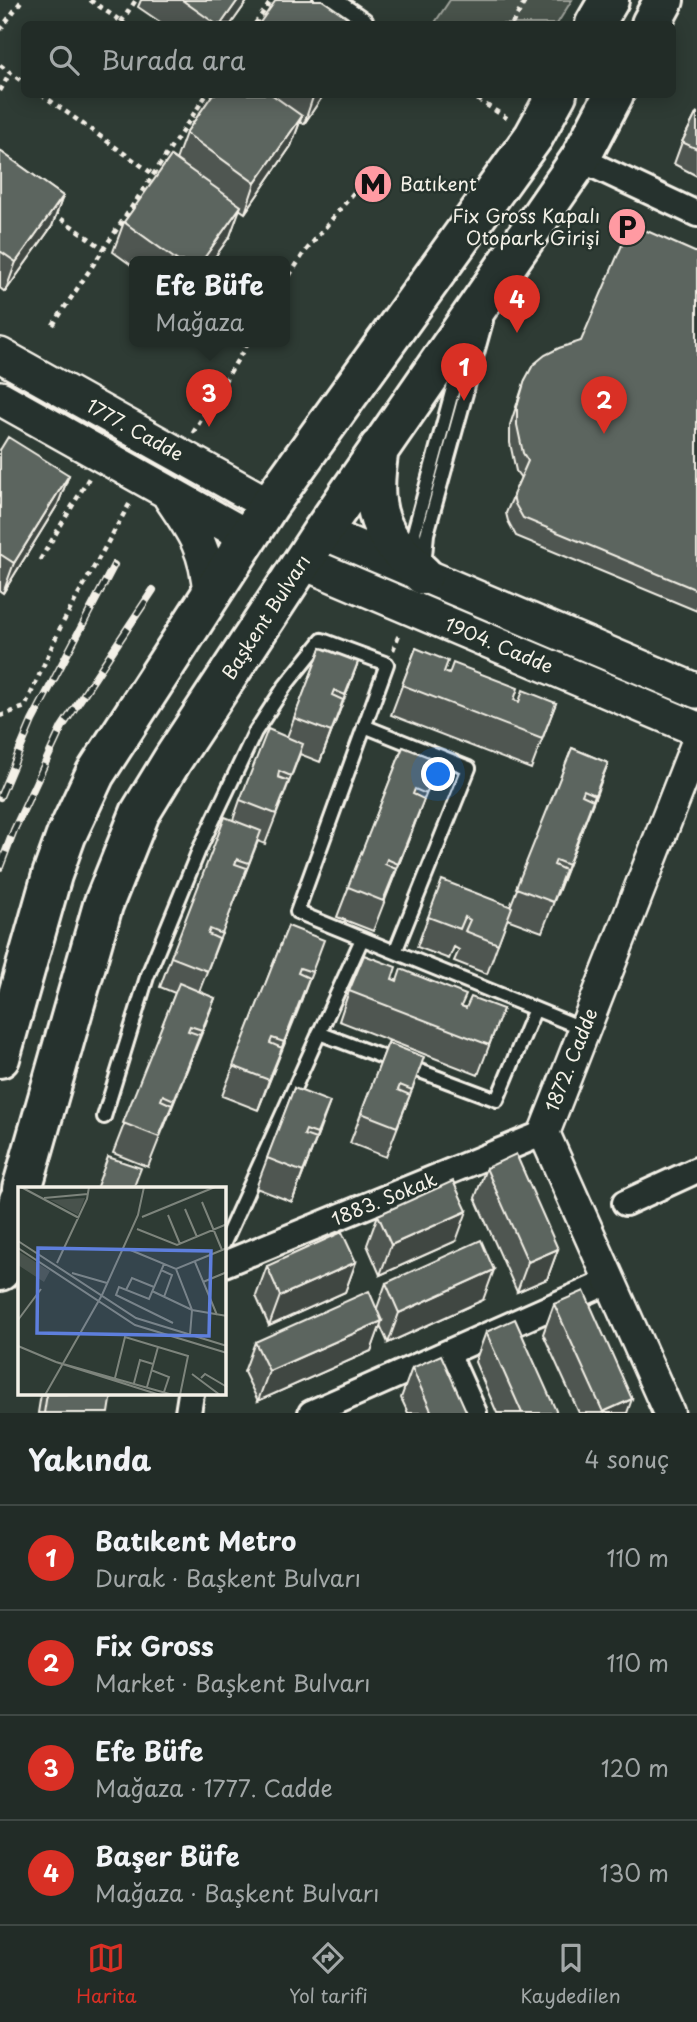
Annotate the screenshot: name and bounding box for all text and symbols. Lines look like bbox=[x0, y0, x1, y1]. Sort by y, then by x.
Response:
search box bbox=[21, 21, 676, 98]
text: Burada ara bbox=[101, 40, 245, 79]
icon: search bbox=[45, 41, 83, 79]
metro station icon: Batıkent bbox=[352, 163, 394, 205]
place label: Batıkent bbox=[400, 169, 477, 197]
place label: Fix Gross Kapalı Otopark Girişi bbox=[452, 201, 600, 251]
parking icon: Fix Gross Kapalı Otopark Girişi bbox=[606, 206, 648, 248]
popup bbox=[129, 256, 290, 347]
text: Efe Büfe bbox=[155, 265, 264, 304]
pin: 4 bbox=[494, 275, 540, 333]
text: Mağaza bbox=[155, 304, 244, 339]
pin: 1 bbox=[441, 343, 487, 401]
pin: 3 bbox=[186, 369, 232, 427]
pin: 2 bbox=[581, 376, 627, 434]
street label: 1777. Cadde bbox=[82, 391, 189, 467]
street label: Başkent Bulvarı bbox=[214, 548, 316, 684]
street label: 1904. Cadde bbox=[441, 609, 558, 679]
your location bbox=[421, 757, 455, 791]
street label: 1872. Cadde bbox=[536, 1003, 604, 1116]
street label: 1883. Sokak bbox=[327, 1164, 441, 1232]
inset map bbox=[18, 1187, 226, 1395]
text: Yakında bbox=[28, 1436, 151, 1481]
text: 4 sonuç bbox=[585, 1441, 669, 1476]
text: Batıkent Metro bbox=[95, 1521, 296, 1560]
text: 1 bbox=[46, 1540, 57, 1575]
text: 110 m bbox=[607, 1540, 669, 1575]
text: Durak · Başkent Bulvarı bbox=[95, 1560, 361, 1595]
text: Fix Gross bbox=[95, 1626, 214, 1665]
text: 2 bbox=[43, 1645, 59, 1680]
text: 110 m bbox=[607, 1645, 669, 1680]
text: Market · Başkent Bulvarı bbox=[95, 1665, 370, 1700]
text: Efe Büfe bbox=[95, 1731, 204, 1770]
text: 3 bbox=[43, 1750, 59, 1785]
text: 120 m bbox=[601, 1750, 669, 1785]
text: Mağaza · 1777. Cadde bbox=[95, 1770, 333, 1805]
text: Başer Büfe bbox=[95, 1836, 240, 1875]
text: 4 bbox=[43, 1855, 59, 1890]
text: 130 m bbox=[599, 1855, 669, 1890]
text: Mağaza · Başkent Bulvarı bbox=[95, 1875, 379, 1910]
tab: Harita bbox=[76, 1939, 137, 2009]
tab: Yol tarifi bbox=[289, 1939, 368, 2009]
tab: Kaydedilen bbox=[520, 1939, 621, 2009]

